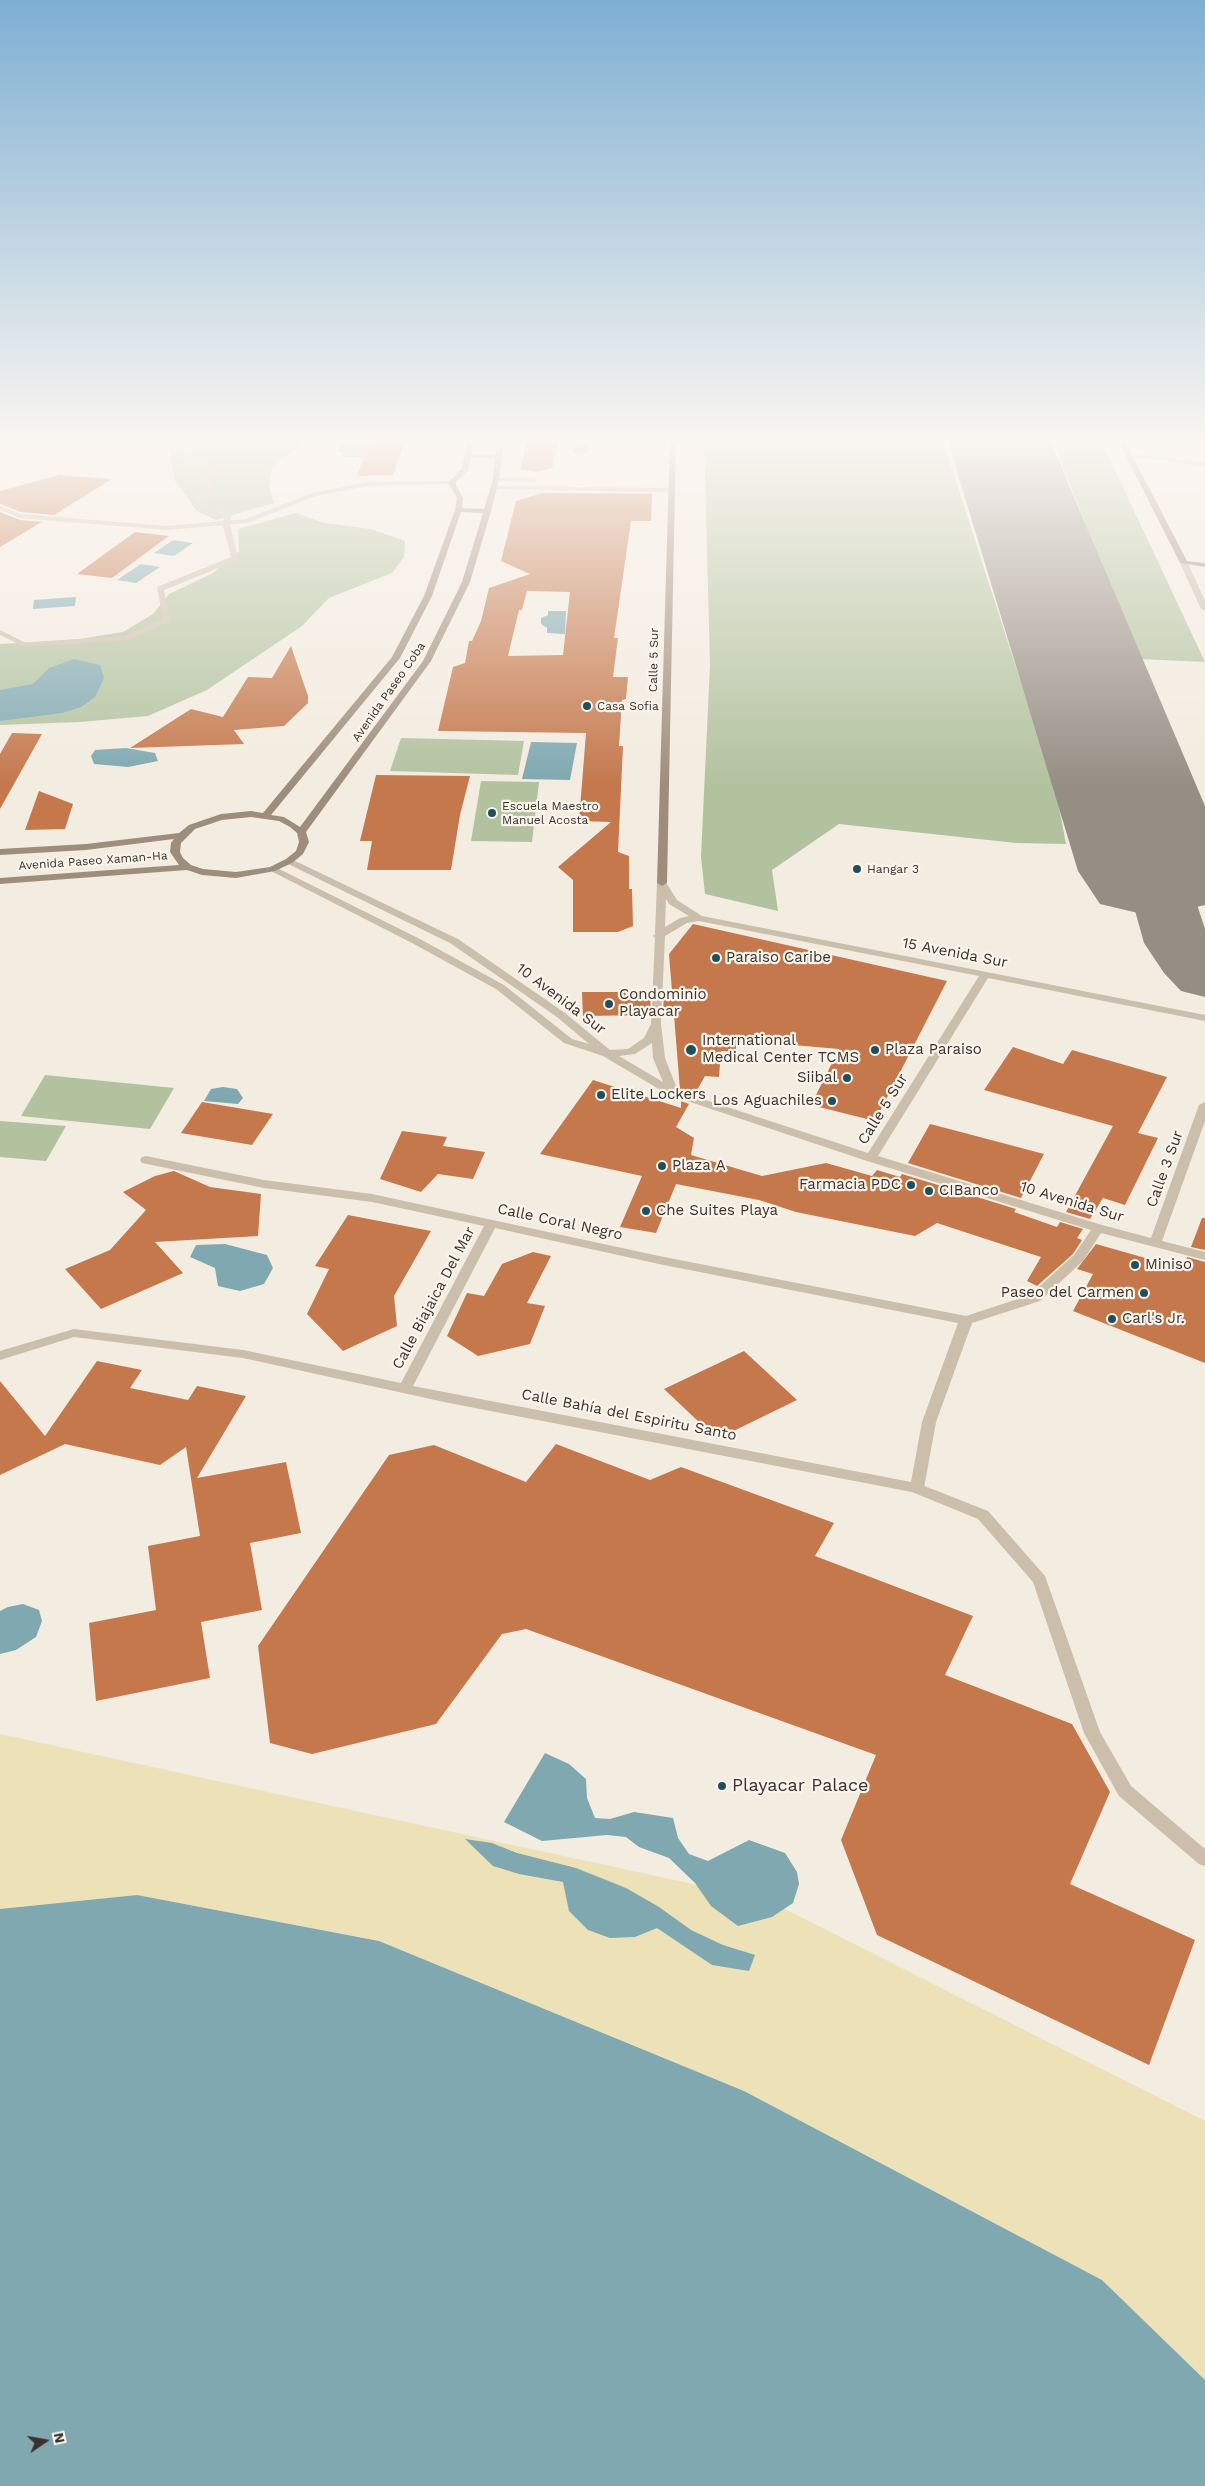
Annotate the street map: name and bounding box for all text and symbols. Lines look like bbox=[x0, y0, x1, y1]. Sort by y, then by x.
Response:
street label: Calle 5 Sur bbox=[646, 628, 662, 692]
street label: Avenida Paseo Coba bbox=[349, 639, 429, 745]
place label: Casa Sofia bbox=[597, 699, 659, 713]
marker: Casa Sofia bbox=[581, 700, 593, 712]
place label: Escuela Maestro Manuel Acosta bbox=[502, 799, 599, 827]
marker: Escuela Maestro Manuel Acosta bbox=[486, 807, 498, 819]
street label: Avenida Paseo Xaman-Ha bbox=[18, 849, 168, 873]
place label: Hangar 3 bbox=[867, 862, 919, 876]
marker: Hangar 3 bbox=[851, 863, 863, 875]
street label: 15 Avenida Sur bbox=[901, 934, 1009, 972]
place label: Paraiso Caribe bbox=[726, 949, 831, 967]
marker: Paraiso Caribe bbox=[710, 952, 722, 964]
street label: 10 Avenida Sur bbox=[513, 960, 609, 1038]
place label: Condominio Playacar bbox=[619, 986, 707, 1021]
marker: Condominio Playacar bbox=[603, 998, 615, 1010]
place label: International Medical Center TCMS bbox=[702, 1032, 859, 1067]
place label: Plaza Paraiso bbox=[885, 1041, 982, 1059]
marker: International Medical Center TCMS bbox=[684, 1043, 698, 1057]
marker: Plaza Paraiso bbox=[869, 1044, 881, 1056]
place label: Siibal bbox=[797, 1069, 837, 1087]
street label: Calle 5 Sur bbox=[854, 1070, 912, 1148]
marker: Siibal bbox=[841, 1072, 853, 1084]
place label: Elite Lockers bbox=[611, 1086, 706, 1104]
marker: Elite Lockers bbox=[595, 1089, 607, 1101]
place label: Los Aguachiles bbox=[713, 1092, 822, 1110]
marker: Los Aguachiles bbox=[826, 1095, 838, 1107]
street label: Calle 3 Sur bbox=[1143, 1128, 1187, 1210]
place label: Plaza A bbox=[672, 1157, 726, 1175]
marker: Plaza A bbox=[656, 1160, 668, 1172]
place label: Farmacia PDC bbox=[799, 1176, 901, 1194]
street label: 10 Avenida Sur bbox=[1018, 1178, 1126, 1226]
marker: Farmacia PDC bbox=[905, 1179, 917, 1191]
place label: CIBanco bbox=[939, 1182, 999, 1200]
marker: CIBanco bbox=[923, 1185, 935, 1197]
street label: Calle Coral Negro bbox=[496, 1200, 624, 1244]
place label: Che Suites Playa bbox=[656, 1202, 778, 1220]
marker: Che Suites Playa bbox=[640, 1205, 652, 1217]
street label: Calle Biajaica Del Mar bbox=[389, 1224, 479, 1372]
place label: Miniso bbox=[1145, 1256, 1192, 1274]
marker: Miniso bbox=[1129, 1259, 1141, 1271]
place label: Paseo del Carmen bbox=[1001, 1284, 1134, 1302]
marker: Paseo del Carmen bbox=[1138, 1287, 1150, 1299]
place label: Carl's Jr. bbox=[1122, 1310, 1185, 1328]
marker: Carl's Jr. bbox=[1106, 1313, 1118, 1325]
street label: Calle Bahía del Espiritu Santo bbox=[520, 1385, 738, 1445]
place label: Playacar Palace bbox=[732, 1775, 868, 1797]
marker: Playacar Palace bbox=[716, 1780, 728, 1792]
north arrow bbox=[20, 2416, 70, 2466]
text: N bbox=[51, 2431, 69, 2445]

